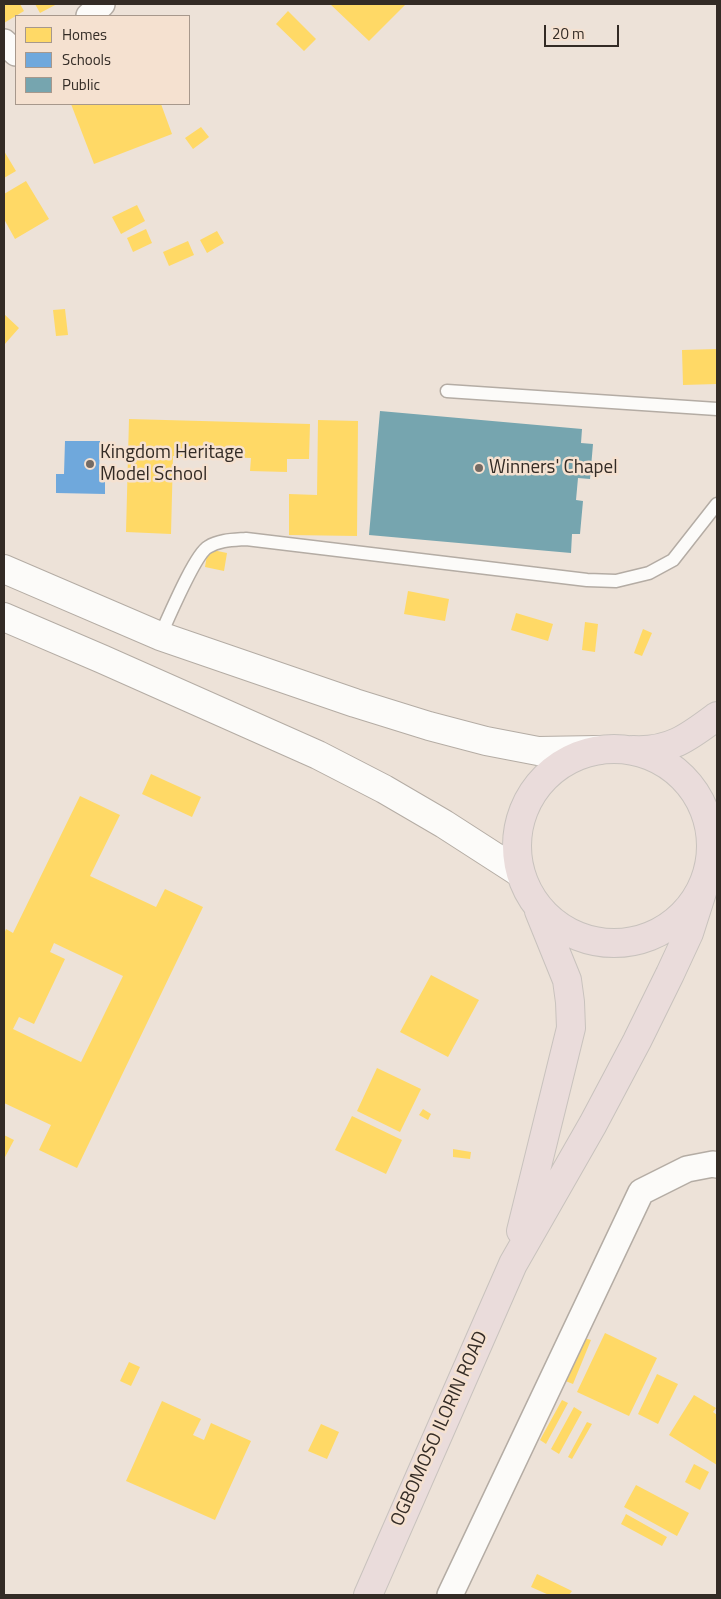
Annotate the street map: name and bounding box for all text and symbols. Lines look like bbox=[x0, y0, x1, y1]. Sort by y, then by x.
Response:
legend bbox=[15, 15, 190, 105]
scale bar bbox=[546, 15, 621, 47]
text: 20 m bbox=[552, 22, 585, 45]
text: Homes bbox=[62, 23, 107, 46]
text: Schools bbox=[62, 48, 111, 71]
text: Public bbox=[62, 73, 100, 96]
place label: Kingdom Heritage Model School bbox=[100, 442, 244, 486]
place label: Winners' Chapel bbox=[489, 457, 618, 479]
marker: Kingdom Heritage Model School bbox=[84, 458, 96, 470]
marker: Winners' Chapel bbox=[473, 462, 485, 474]
street label: OGBOMOSO ILORIN ROAD bbox=[387, 1328, 493, 1530]

